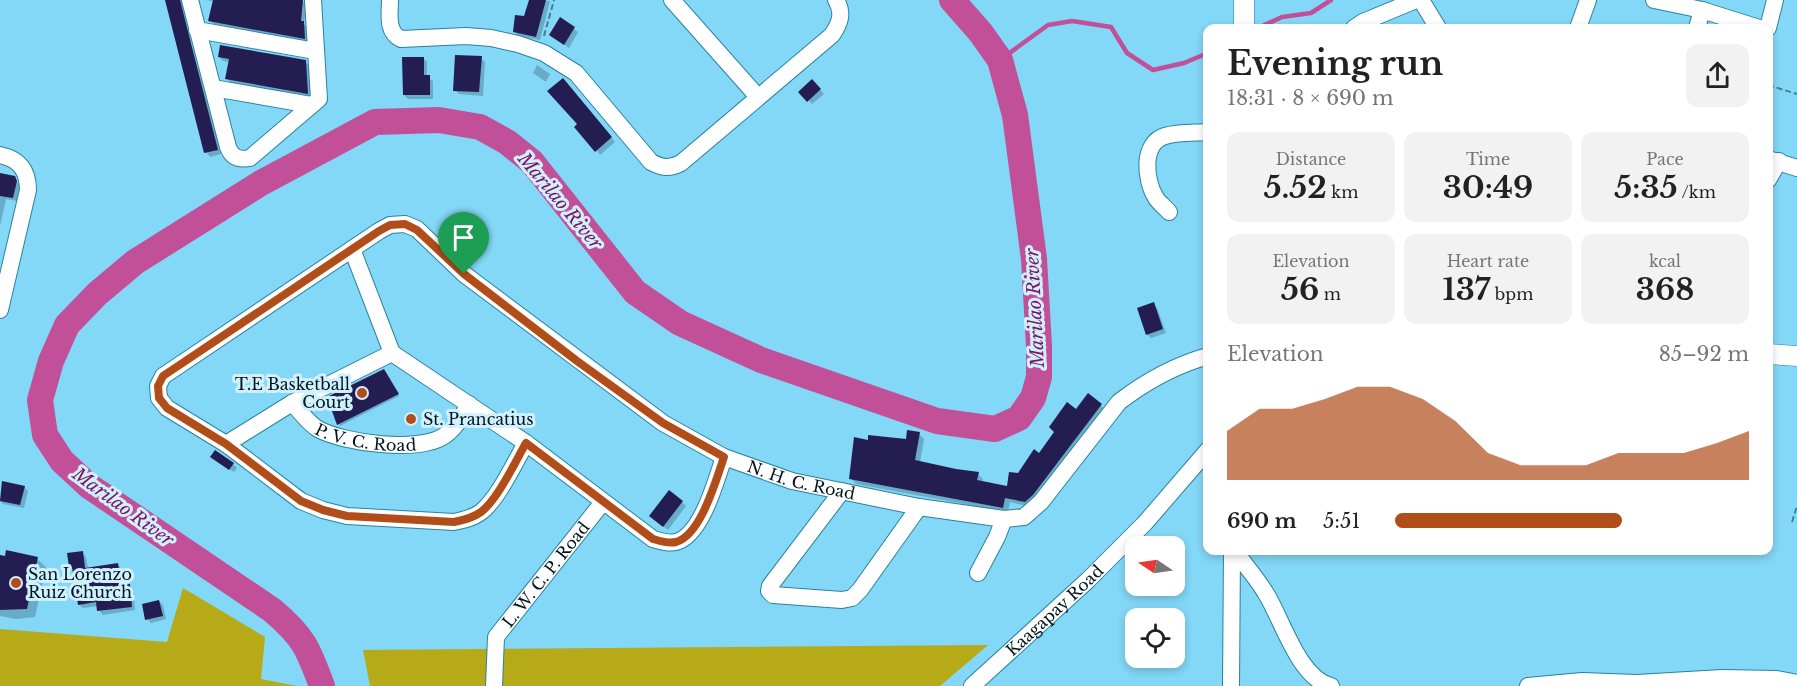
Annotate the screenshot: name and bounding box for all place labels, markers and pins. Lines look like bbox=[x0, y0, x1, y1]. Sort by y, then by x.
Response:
pin bbox=[438, 212, 489, 274]
place label: T.E Basketball Court bbox=[235, 374, 350, 412]
marker: T.E Basketball Court bbox=[355, 386, 369, 400]
place label: St. Prancatius bbox=[423, 409, 534, 429]
marker: St. Prancatius bbox=[404, 412, 418, 426]
place label: San Lorenzo Ruiz Church bbox=[28, 564, 132, 602]
marker: San Lorenzo Ruiz Church bbox=[9, 576, 23, 590]

